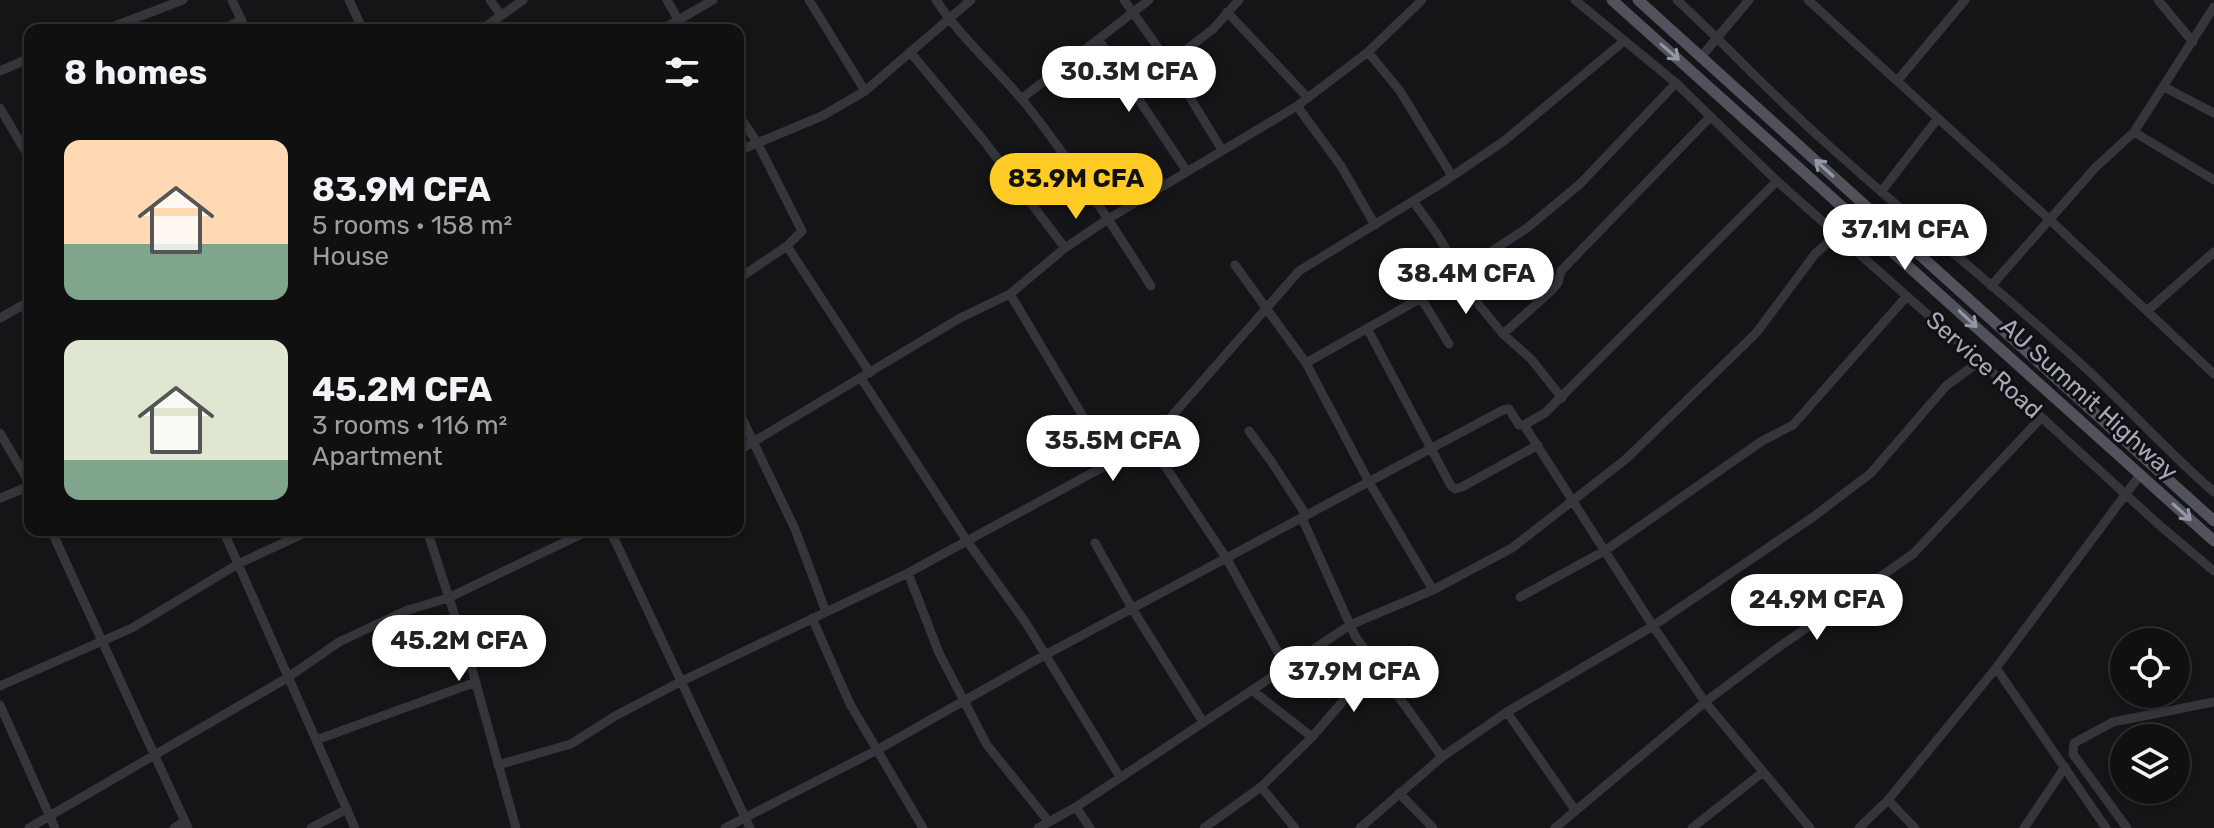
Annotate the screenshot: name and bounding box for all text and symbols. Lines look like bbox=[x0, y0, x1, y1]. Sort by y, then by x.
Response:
one-way arrow bbox=[1660, 43, 1680, 61]
pin: 30.3M CFA bbox=[1037, 46, 1221, 114]
icon: filters bbox=[660, 50, 704, 94]
text: 8 homes bbox=[64, 52, 207, 93]
text: 30.3M CFA bbox=[1060, 56, 1198, 87]
pin: 83.9M CFA bbox=[984, 153, 1168, 221]
one-way arrow bbox=[1814, 160, 1834, 178]
text: 83.9M CFA bbox=[1008, 163, 1144, 194]
text: 83.9M CFA bbox=[312, 169, 491, 210]
icon: home bbox=[128, 172, 224, 268]
pin: 37.1M CFA bbox=[1813, 204, 1997, 272]
text: 5 rooms · 158 m² bbox=[312, 210, 512, 241]
text: 37.1M CFA bbox=[1841, 214, 1969, 245]
text: House bbox=[312, 241, 389, 272]
pin: 38.4M CFA bbox=[1374, 248, 1558, 316]
text: 38.4M CFA bbox=[1397, 258, 1535, 289]
street label: Service Road bbox=[1920, 306, 2048, 424]
one-way arrow bbox=[1958, 310, 1978, 329]
street label: AU Summit Highway bbox=[1995, 312, 2183, 486]
text: 45.2M CFA bbox=[312, 369, 492, 410]
icon: home bbox=[128, 372, 224, 468]
text: 3 rooms · 116 m² bbox=[312, 410, 507, 441]
pin: 35.5M CFA bbox=[1021, 415, 1205, 483]
text: 35.5M CFA bbox=[1045, 425, 1181, 456]
text: Apartment bbox=[312, 441, 443, 472]
one-way arrow bbox=[2171, 503, 2191, 521]
pin: 24.9M CFA bbox=[1725, 574, 1909, 642]
text: 24.9M CFA bbox=[1749, 584, 1885, 615]
pin: 45.2M CFA bbox=[367, 615, 551, 683]
text: 45.2M CFA bbox=[390, 625, 528, 656]
map controls bbox=[2110, 628, 2190, 804]
button: locate bbox=[2110, 628, 2190, 708]
pin: 37.9M CFA bbox=[1262, 646, 1446, 714]
text: 37.9M CFA bbox=[1288, 656, 1420, 687]
button: layers bbox=[2110, 724, 2190, 804]

